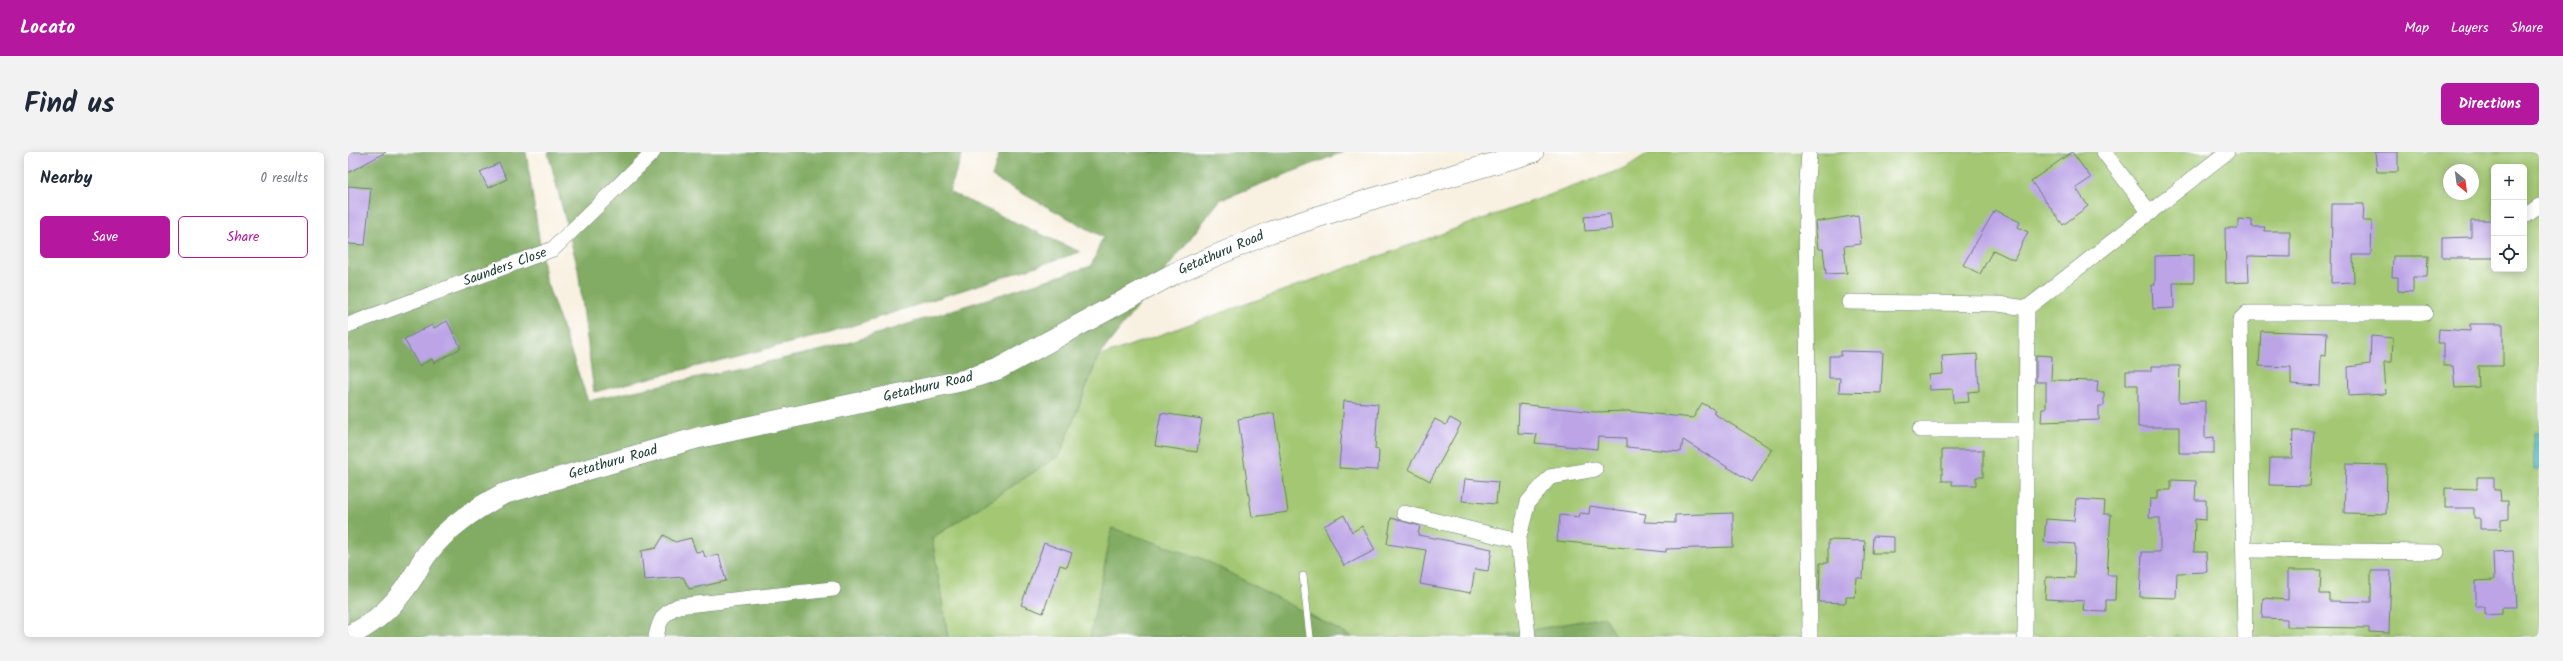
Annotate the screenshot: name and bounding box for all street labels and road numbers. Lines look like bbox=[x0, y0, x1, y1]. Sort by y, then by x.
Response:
street label: Getathuru Road bbox=[1175, 225, 1268, 281]
street label: Saunders Close bbox=[460, 241, 551, 292]
street label: Getathuru Road bbox=[881, 366, 976, 408]
street label: Getathuru Road bbox=[566, 439, 661, 485]

